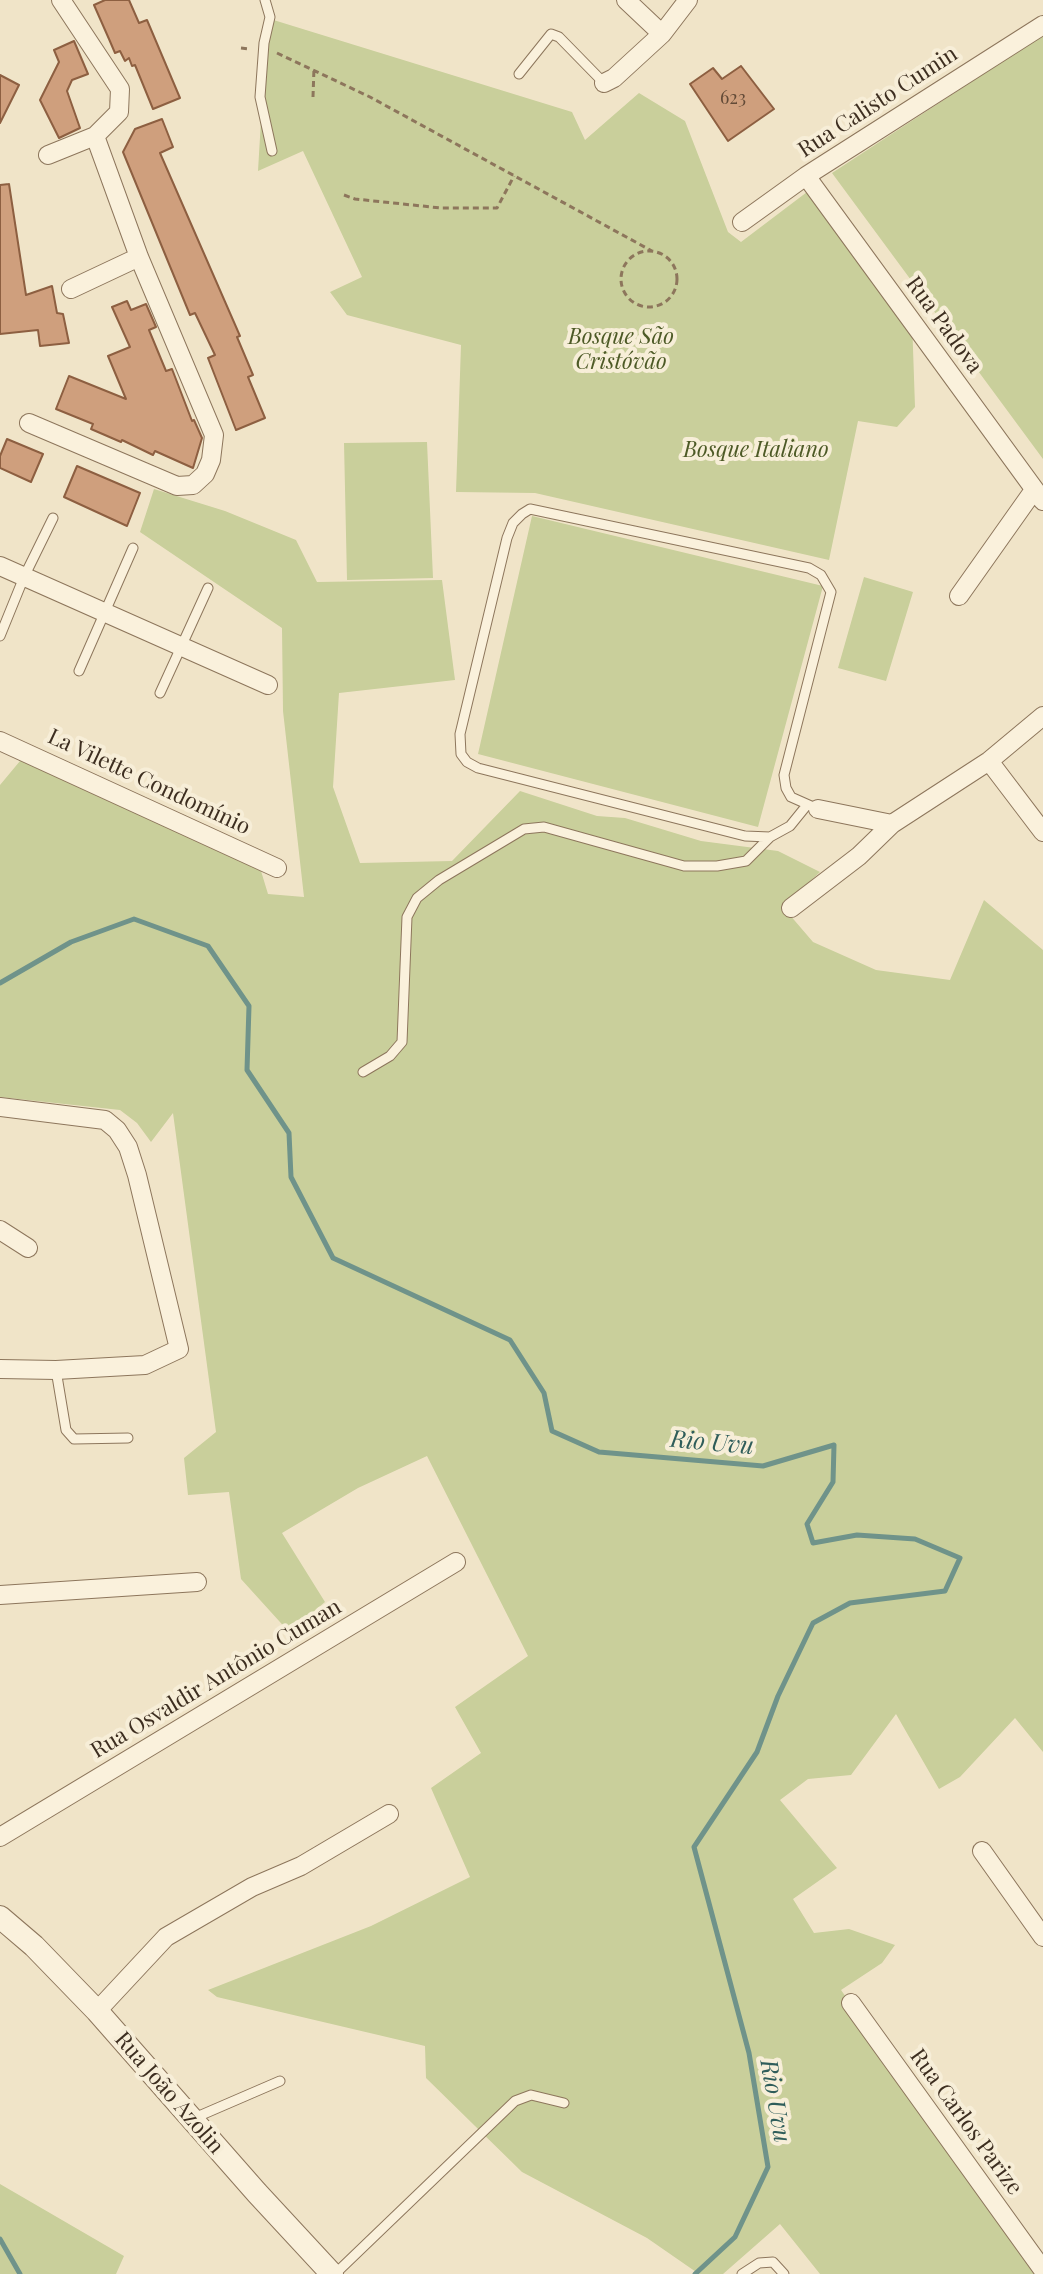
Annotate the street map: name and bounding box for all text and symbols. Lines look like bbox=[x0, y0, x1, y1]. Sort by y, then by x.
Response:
street label: Rua Calisto Cumin bbox=[793, 41, 963, 163]
house number: 623 bbox=[720, 87, 746, 109]
street label: Rua Padova bbox=[900, 271, 988, 379]
park label: Bosque São Cristóvão bbox=[568, 324, 674, 376]
park label: Bosque Italiano bbox=[683, 437, 829, 463]
street label: La Vilette Condomínio bbox=[44, 723, 254, 841]
water label: Rio Uvu bbox=[669, 1425, 755, 1461]
street label: Rua Osvaldir Antônio Cuman bbox=[86, 1594, 346, 1764]
street label: Rua João Azolin bbox=[109, 2027, 229, 2159]
street label: Rua Carlos Parize bbox=[904, 2044, 1028, 2200]
water label: Rio Uvu bbox=[754, 2057, 796, 2145]

